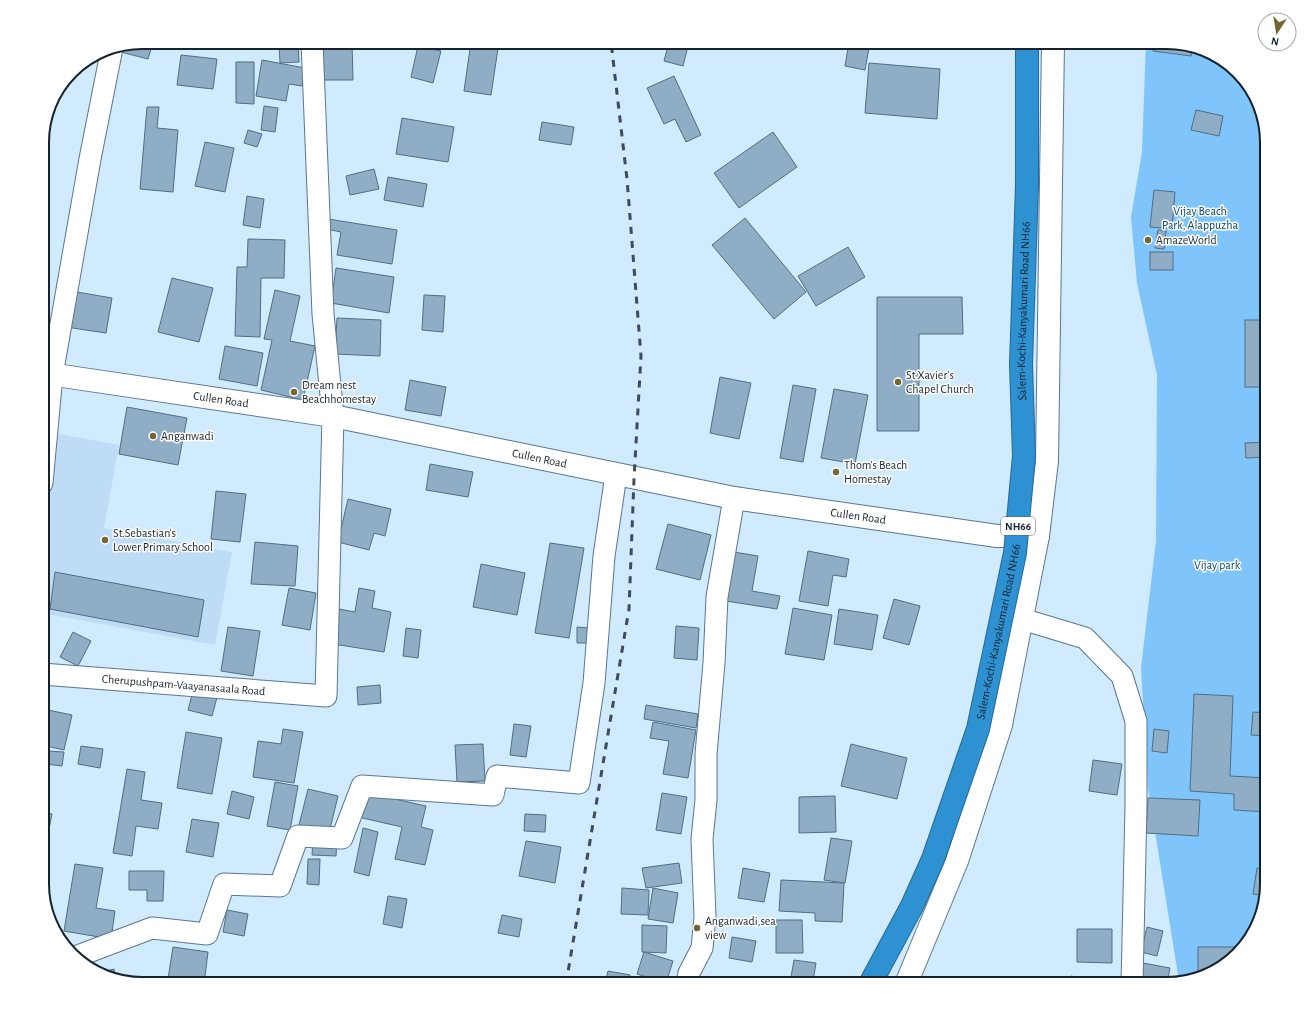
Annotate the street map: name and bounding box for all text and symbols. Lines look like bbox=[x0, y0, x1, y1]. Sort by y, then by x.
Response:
north arrow bbox=[1257, 12, 1297, 52]
text: N bbox=[1270, 35, 1280, 47]
park label: Vijay Beach Park, Alappuzha bbox=[1162, 205, 1238, 231]
street label: Salem-Kochi-Kanyakumari Road NH66 bbox=[1015, 221, 1032, 401]
place label: AmazeWorld bbox=[1156, 234, 1217, 246]
marker: AmazeWorld bbox=[1143, 235, 1153, 245]
place label: St Xavier's Chapel Church bbox=[906, 369, 974, 395]
marker: St Xavier's Chapel Church bbox=[893, 377, 903, 387]
place label: Dream nest Beachhomestay bbox=[302, 379, 376, 406]
marker: Dream nest Beachhomestay bbox=[289, 387, 299, 397]
street label: Cullen Road bbox=[193, 389, 250, 409]
place label: Anganwadi bbox=[161, 430, 214, 442]
marker: Anganwadi bbox=[148, 431, 158, 441]
street label: Cullen Road bbox=[511, 447, 568, 470]
place label: Thom's Beach Homestay bbox=[844, 459, 907, 486]
marker: Thom's Beach Homestay bbox=[831, 467, 841, 477]
street label: Cullen Road bbox=[830, 506, 887, 526]
road number: NH66 bbox=[1001, 517, 1035, 535]
place label: St.Sebastian's Lower Primary School bbox=[113, 527, 213, 554]
marker: St.Sebastian's Lower Primary School bbox=[100, 535, 110, 545]
street label: Salem-Kochi-Kanyakumari Road NH66 bbox=[974, 543, 1022, 721]
park label: Vijay park bbox=[1194, 559, 1241, 572]
street label: Cherupushpam-Vaayanasaala Road bbox=[101, 673, 266, 697]
place label: Anganwadi,sea view bbox=[705, 915, 776, 941]
marker: Anganwadi,sea view bbox=[692, 923, 702, 933]

